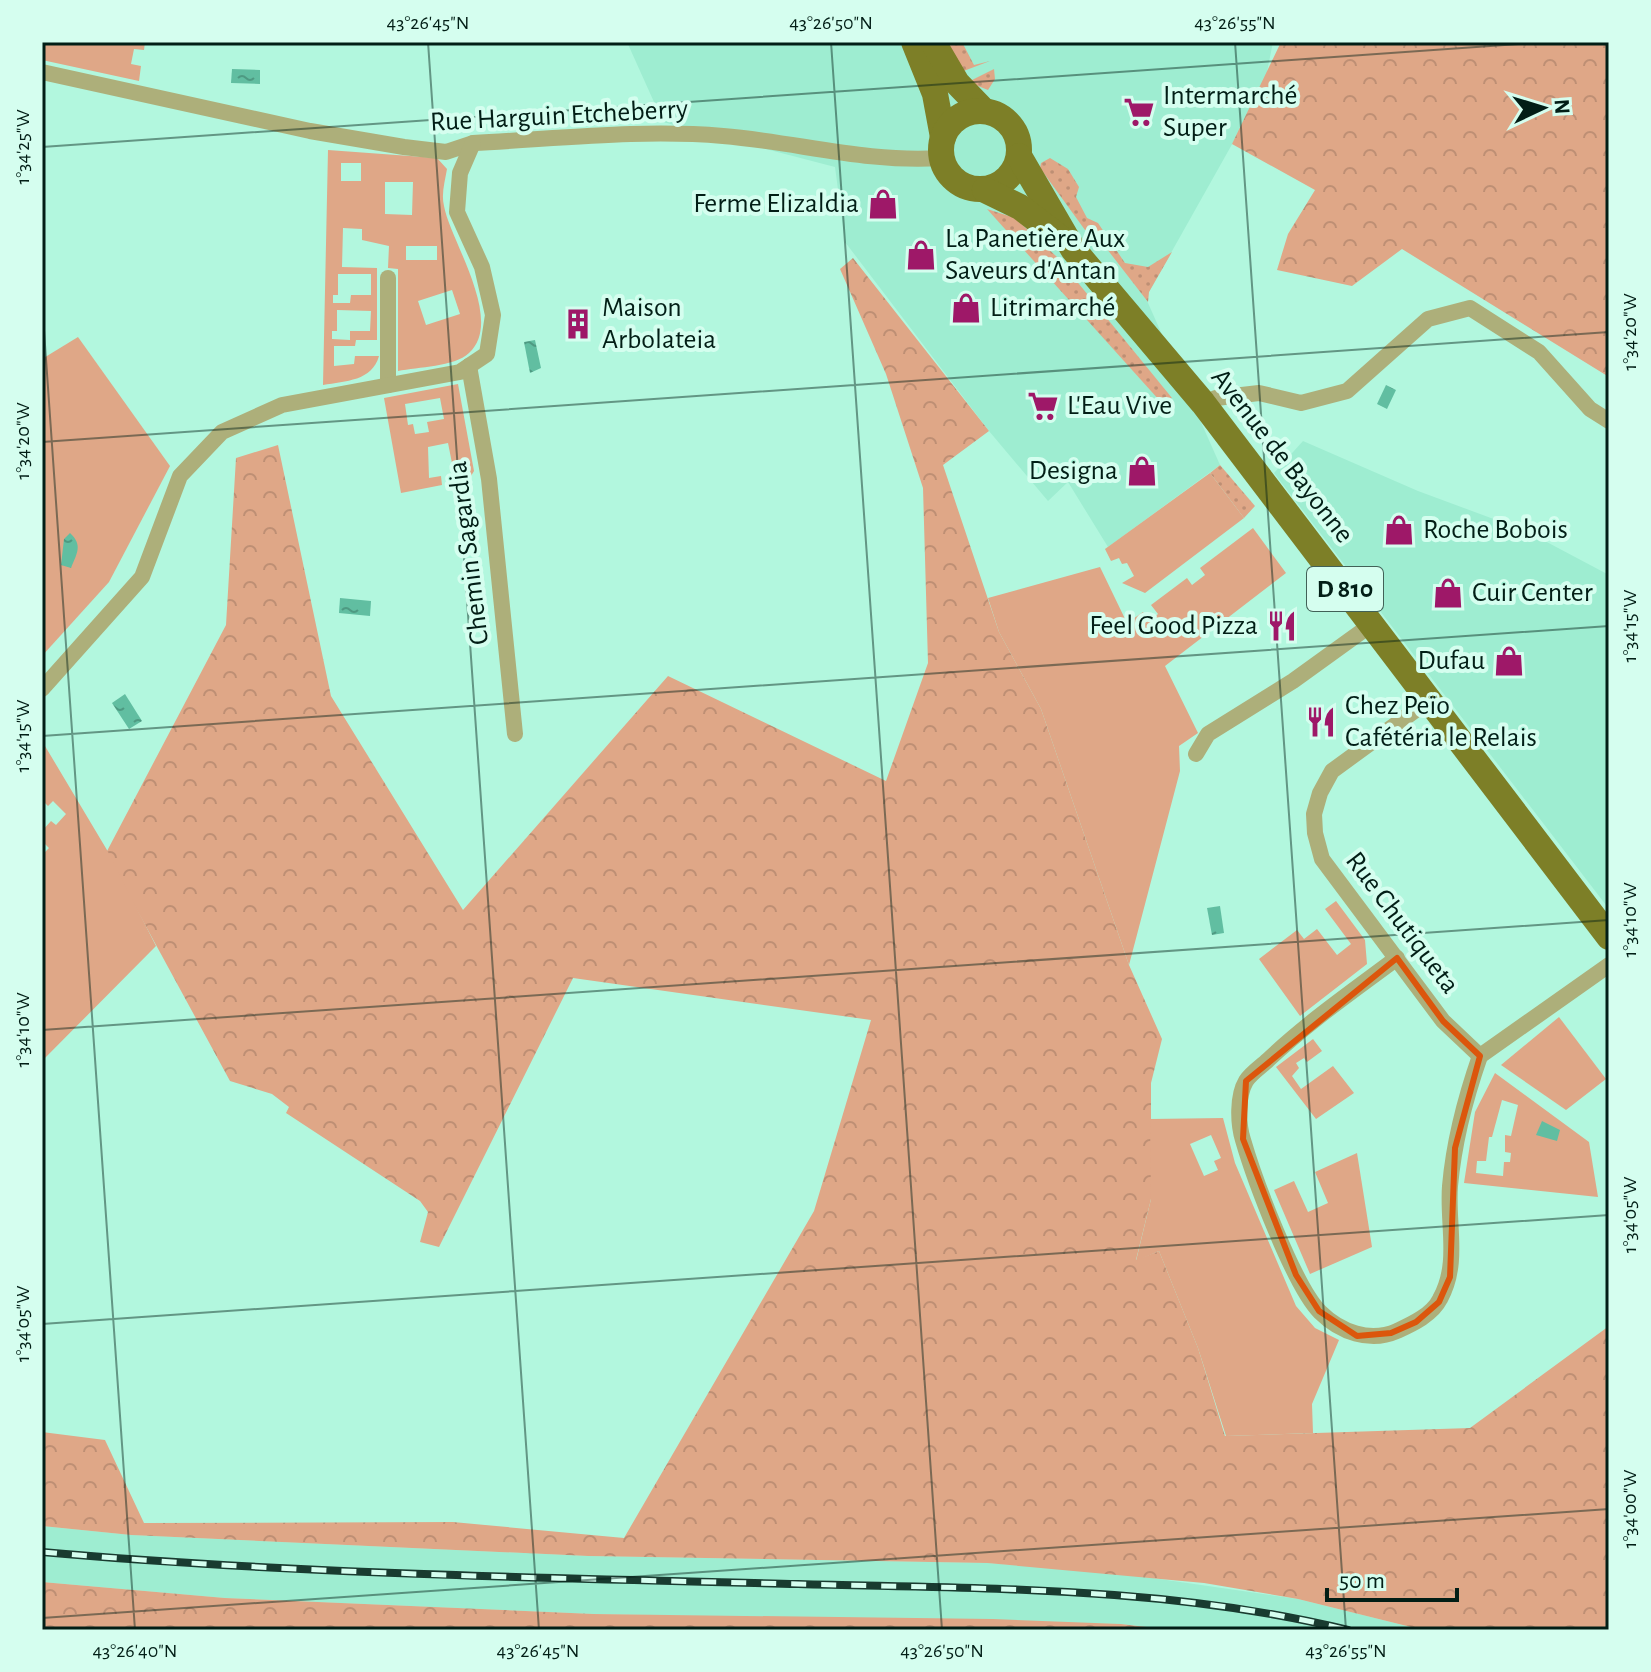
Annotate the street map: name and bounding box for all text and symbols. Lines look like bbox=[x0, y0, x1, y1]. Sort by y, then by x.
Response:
text: 43°26'45"N bbox=[387, 13, 469, 33]
text: 43°26'50"N bbox=[789, 13, 873, 33]
text: 43°26'55"N bbox=[1194, 13, 1276, 33]
north arrow bbox=[1503, 68, 1583, 148]
place label: Intermarché Super bbox=[1163, 82, 1298, 142]
street label: Rue Harguin Etcheberry bbox=[429, 95, 689, 137]
supermarket icon: Intermarché Super bbox=[1122, 95, 1156, 129]
text: N bbox=[1550, 98, 1573, 115]
text: 1°34'25"W bbox=[13, 109, 33, 185]
shop icon: Ferme Elizaldia bbox=[866, 187, 900, 221]
place label: Ferme Elizaldia bbox=[693, 190, 859, 218]
place label: La Panetière Aux Saveurs d'Antan bbox=[945, 225, 1125, 285]
shop icon: La Panetière Aux Saveurs d'Antan bbox=[904, 238, 938, 272]
shop icon: Litrimarché bbox=[949, 291, 983, 325]
text: 1°34'20"W bbox=[1620, 293, 1640, 371]
place label: Maison Arbolateia bbox=[602, 294, 716, 354]
place label: Litrimarché bbox=[990, 294, 1116, 322]
building icon: Maison Arbolateia bbox=[561, 307, 595, 341]
street label: Avenue de Bayonne bbox=[1206, 364, 1358, 548]
supermarket icon: L'Eau Vive bbox=[1026, 389, 1060, 423]
place label: L'Eau Vive bbox=[1067, 392, 1172, 420]
text: 1°34'20"W bbox=[13, 402, 33, 480]
shop icon: Designa bbox=[1125, 454, 1159, 488]
place label: Designa bbox=[1029, 457, 1118, 485]
street label: Chemin Sagardia bbox=[444, 459, 494, 647]
shop icon: Roche Bobois bbox=[1382, 513, 1416, 547]
place label: Roche Bobois bbox=[1423, 516, 1568, 544]
road number: D 810 bbox=[1307, 567, 1383, 611]
shop icon: Cuir Center bbox=[1431, 576, 1465, 610]
place label: Cuir Center bbox=[1472, 579, 1593, 607]
text: 1°34'15"W bbox=[1620, 589, 1640, 662]
restaurant icon: Feel Good Pizza bbox=[1265, 609, 1299, 643]
place label: Feel Good Pizza bbox=[1089, 612, 1258, 640]
shop icon: Dufau bbox=[1492, 644, 1526, 678]
place label: Dufau bbox=[1417, 647, 1485, 675]
place label: Chez Peïo Cafétéria le Relais bbox=[1345, 692, 1537, 752]
text: 1°34'15"W bbox=[13, 699, 33, 772]
restaurant icon: Chez Peïo Cafétéria le Relais bbox=[1304, 705, 1338, 739]
street label: Rue Chutiqueta bbox=[1340, 847, 1464, 999]
text: 1°34'10"W bbox=[1620, 882, 1640, 958]
text: 1°34'10"W bbox=[13, 992, 33, 1068]
text: 1°34'05"W bbox=[1620, 1177, 1640, 1253]
text: 1°34'05"W bbox=[13, 1286, 33, 1362]
text: 1°34'00"W bbox=[1620, 1469, 1640, 1548]
scale bar bbox=[1327, 1552, 1457, 1602]
text: 50 m bbox=[1339, 1569, 1385, 1593]
text: 43°26'40"N bbox=[93, 1641, 177, 1661]
text: 43°26'45"N bbox=[497, 1641, 579, 1661]
text: 43°26'50"N bbox=[900, 1641, 984, 1661]
text: 43°26'55"N bbox=[1305, 1641, 1387, 1661]

